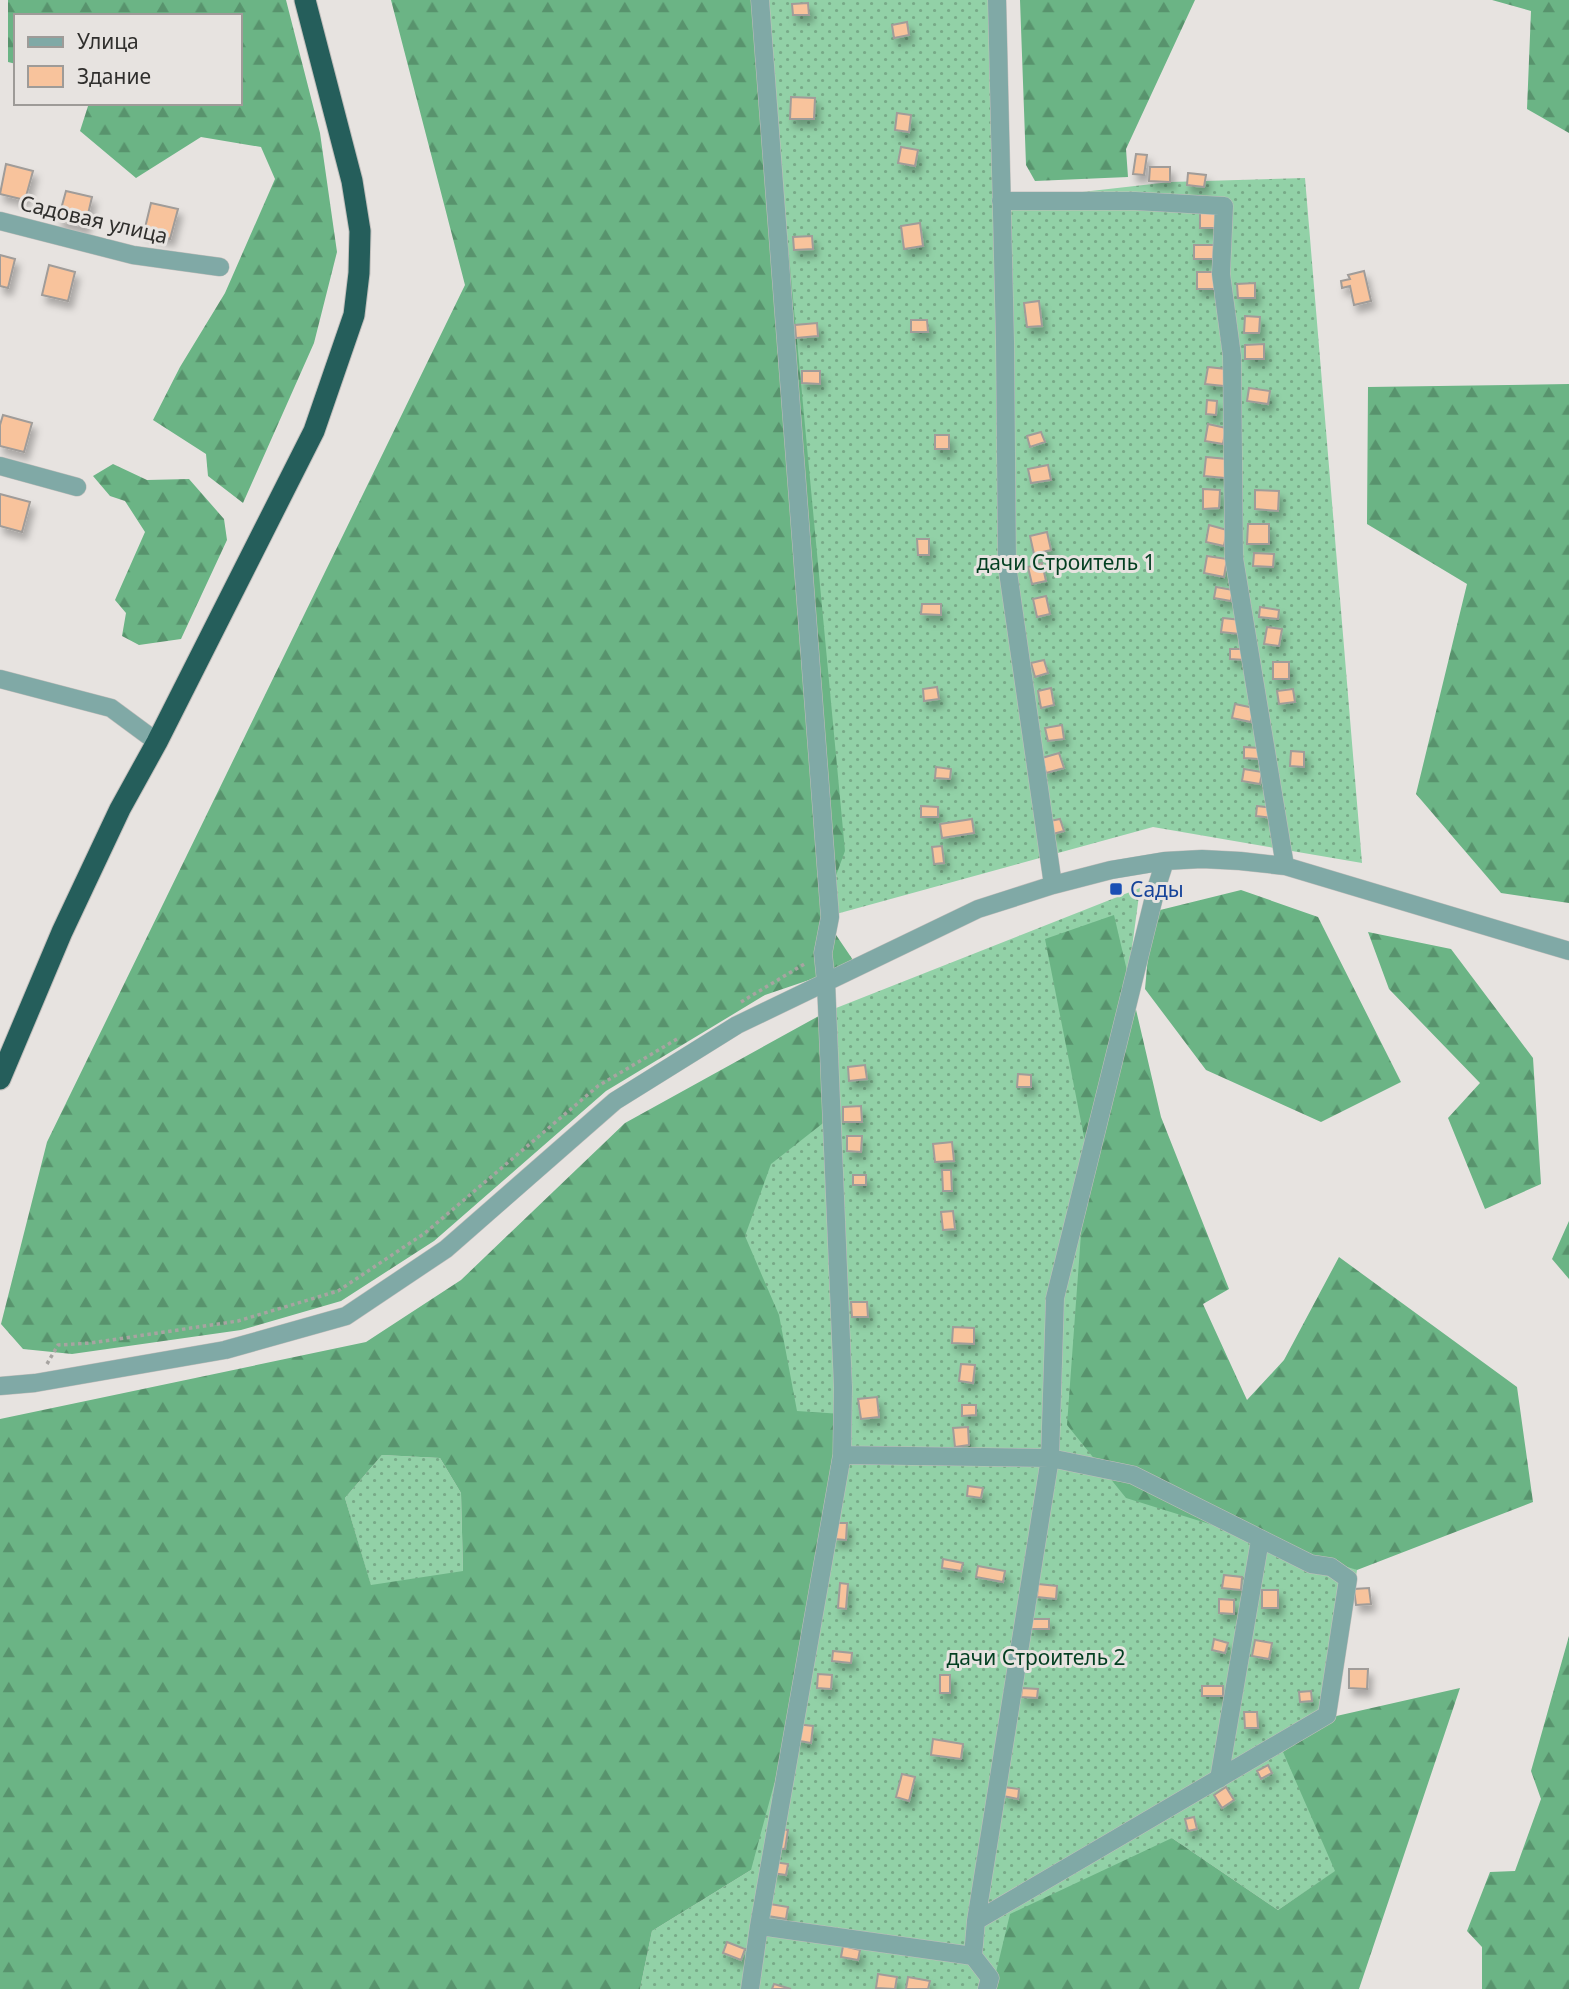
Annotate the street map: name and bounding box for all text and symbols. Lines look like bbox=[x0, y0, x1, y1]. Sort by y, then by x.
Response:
legend bbox=[14, 14, 242, 105]
text: Улица bbox=[77, 27, 139, 55]
text: Здание bbox=[77, 62, 151, 90]
street label: Садовая улица bbox=[17, 188, 171, 250]
park label: дачи Строитель 1 bbox=[976, 548, 1156, 576]
place label: Сады bbox=[1130, 875, 1184, 903]
marker: Сады bbox=[1108, 881, 1124, 897]
park label: дачи Строитель 2 bbox=[946, 1643, 1126, 1671]

